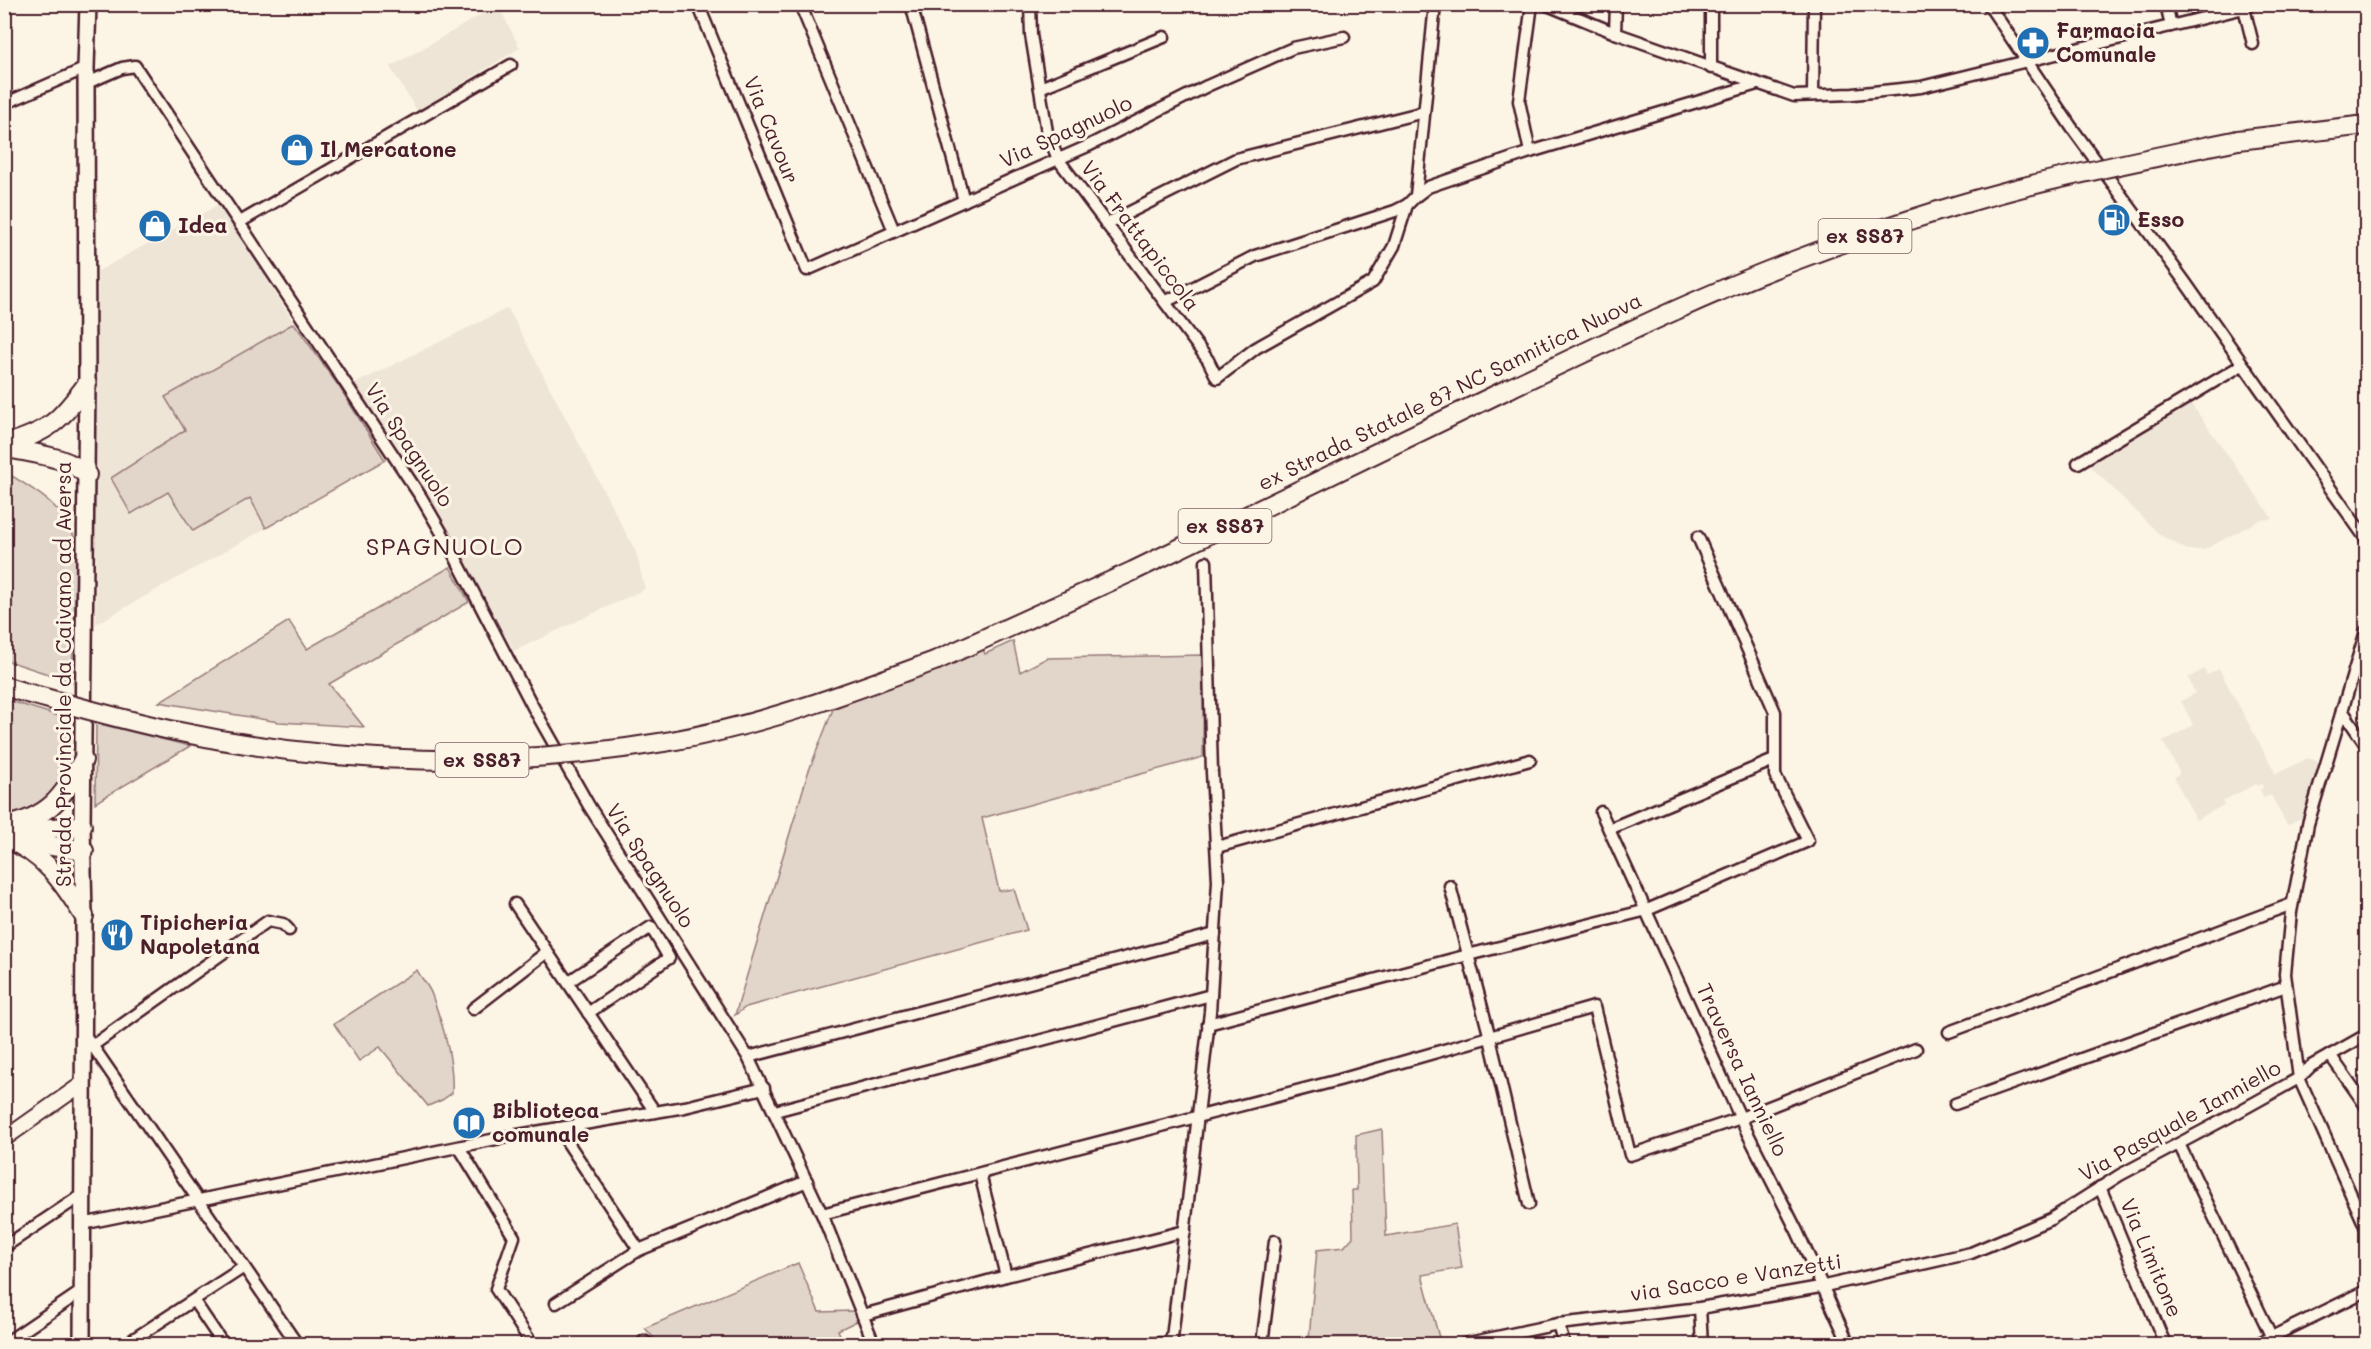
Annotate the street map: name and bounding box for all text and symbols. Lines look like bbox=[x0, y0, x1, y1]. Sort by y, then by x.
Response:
place label: Farmacia Comunale bbox=[2056, 16, 2156, 67]
pharmacy icon: Farmacia Comunale bbox=[2015, 25, 2051, 61]
street label: Via Cavour bbox=[739, 72, 806, 187]
street label: Via Spagnuolo bbox=[995, 88, 1136, 173]
shop icon: Il Mercatone bbox=[279, 132, 315, 168]
place label: Il Mercatone bbox=[320, 135, 456, 162]
street label: Via Frattapiccola bbox=[1076, 154, 1207, 316]
fuel station icon: Esso bbox=[2096, 202, 2132, 238]
place label: Esso bbox=[2137, 205, 2185, 232]
shop icon: Idea bbox=[137, 208, 173, 244]
place label: Idea bbox=[178, 211, 228, 238]
road number: ex SS87 bbox=[1818, 219, 1912, 253]
street label: ex Strada Statale 87 NC Sannitica Nuova bbox=[1253, 286, 1646, 496]
street label: Via Spagnuolo bbox=[360, 377, 461, 512]
street label: Strada Provinciale da Caivano ad Aversa bbox=[49, 461, 76, 887]
road number: ex SS87 bbox=[1178, 509, 1272, 543]
district label: SPAGNUOLO bbox=[366, 530, 524, 561]
road number: ex SS87 bbox=[436, 743, 528, 777]
street label: Via Spagnuolo bbox=[601, 798, 702, 933]
place label: Tipicheria Napoletana bbox=[140, 908, 260, 959]
restaurant icon: Tipicheria Napoletana bbox=[99, 917, 135, 953]
street label: Traversa Ianniello bbox=[1691, 978, 1795, 1160]
street label: Via Pasquale Ianniello bbox=[2074, 1053, 2285, 1186]
place label: Biblioteca comunale bbox=[492, 1096, 600, 1147]
library icon: Biblioteca comunale bbox=[451, 1105, 487, 1141]
street label: Via Limitone bbox=[2115, 1194, 2190, 1321]
street label: via Sacco e Vanzetti bbox=[1628, 1246, 1843, 1307]

